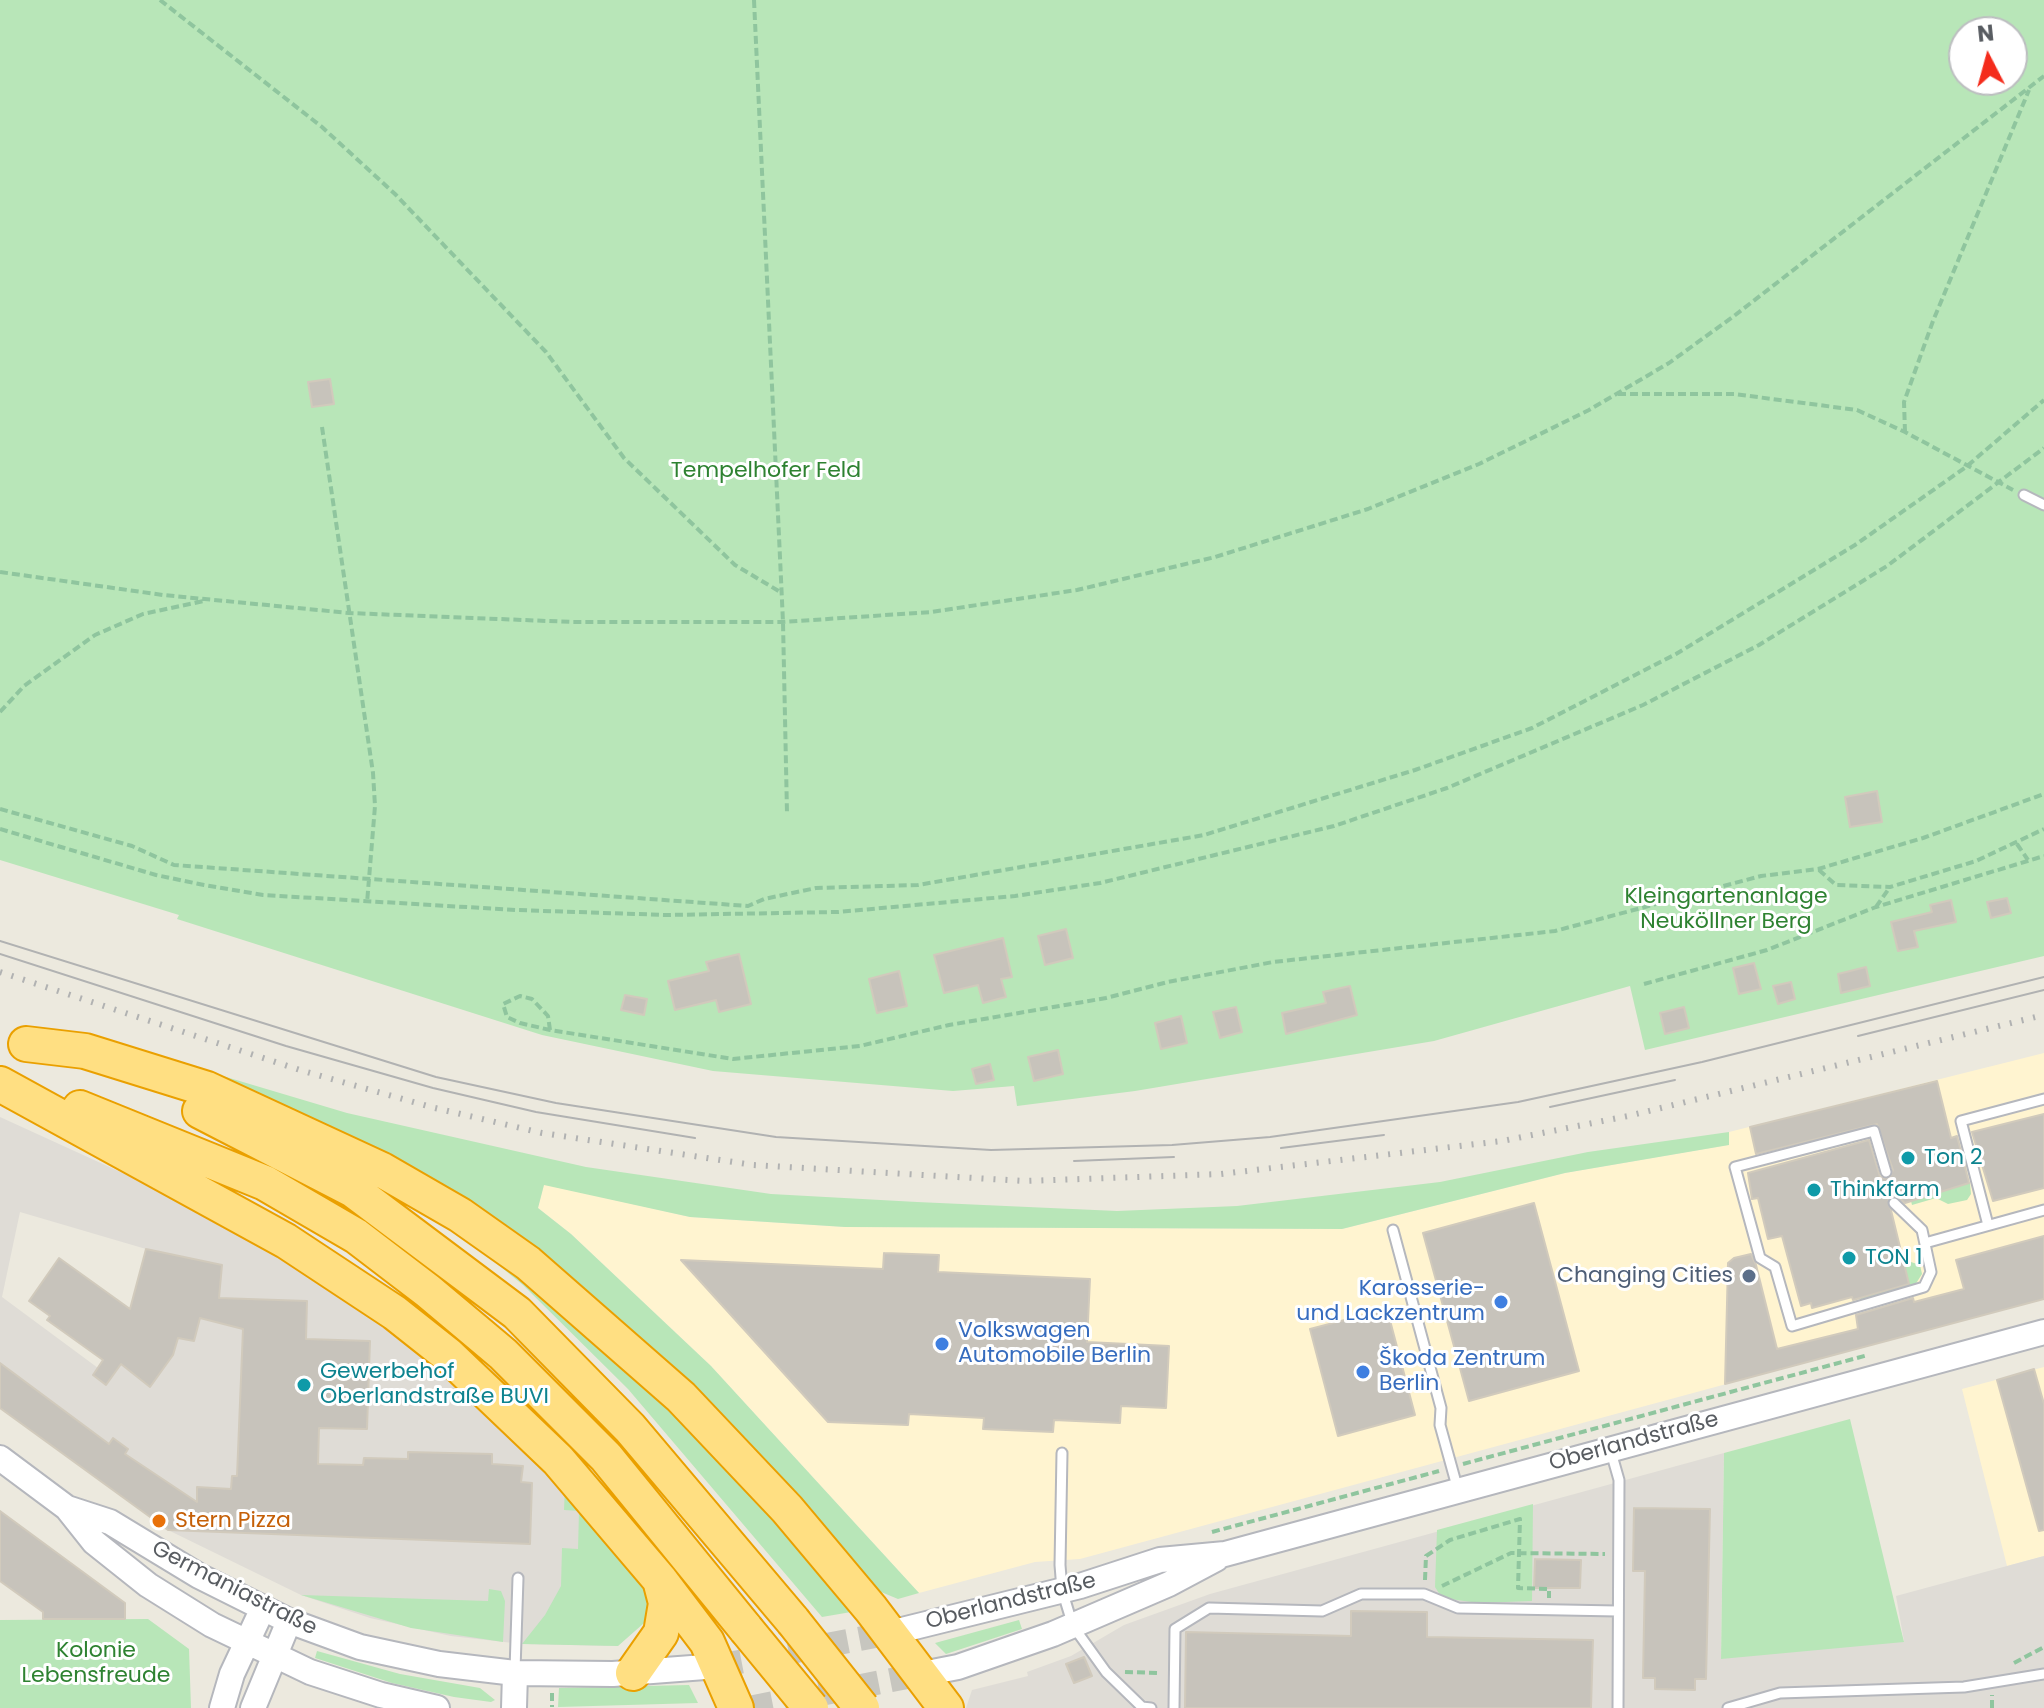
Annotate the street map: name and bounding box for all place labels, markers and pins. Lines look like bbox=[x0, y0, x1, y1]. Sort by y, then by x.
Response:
place label: Ton 2 bbox=[1924, 1145, 1983, 1171]
marker: Ton 2 bbox=[1899, 1149, 1917, 1167]
place label: Thinkfarm bbox=[1830, 1177, 1940, 1203]
marker: Thinkfarm bbox=[1805, 1181, 1823, 1199]
place label: TON 1 bbox=[1865, 1245, 1923, 1271]
marker: TON 1 bbox=[1840, 1249, 1858, 1267]
place label: Changing Cities bbox=[1557, 1263, 1733, 1289]
marker: Changing Cities bbox=[1740, 1267, 1758, 1285]
place label: Karosserie- und Lackzentrum bbox=[1296, 1276, 1485, 1328]
marker: Karosserie- und Lackzentrum bbox=[1492, 1293, 1510, 1311]
place label: Volkswagen Automobile Berlin bbox=[958, 1318, 1151, 1370]
marker: Volkswagen Automobile Berlin bbox=[933, 1335, 951, 1353]
place label: Škoda Zentrum Berlin bbox=[1379, 1346, 1546, 1398]
place label: Gewerbehof Oberlandstraße BUVI bbox=[320, 1359, 549, 1410]
marker: Škoda Zentrum Berlin bbox=[1354, 1363, 1372, 1381]
marker: Gewerbehof Oberlandstraße BUVI bbox=[295, 1376, 313, 1394]
place label: Stern Pizza bbox=[175, 1508, 291, 1534]
marker: Stern Pizza bbox=[150, 1512, 168, 1530]

